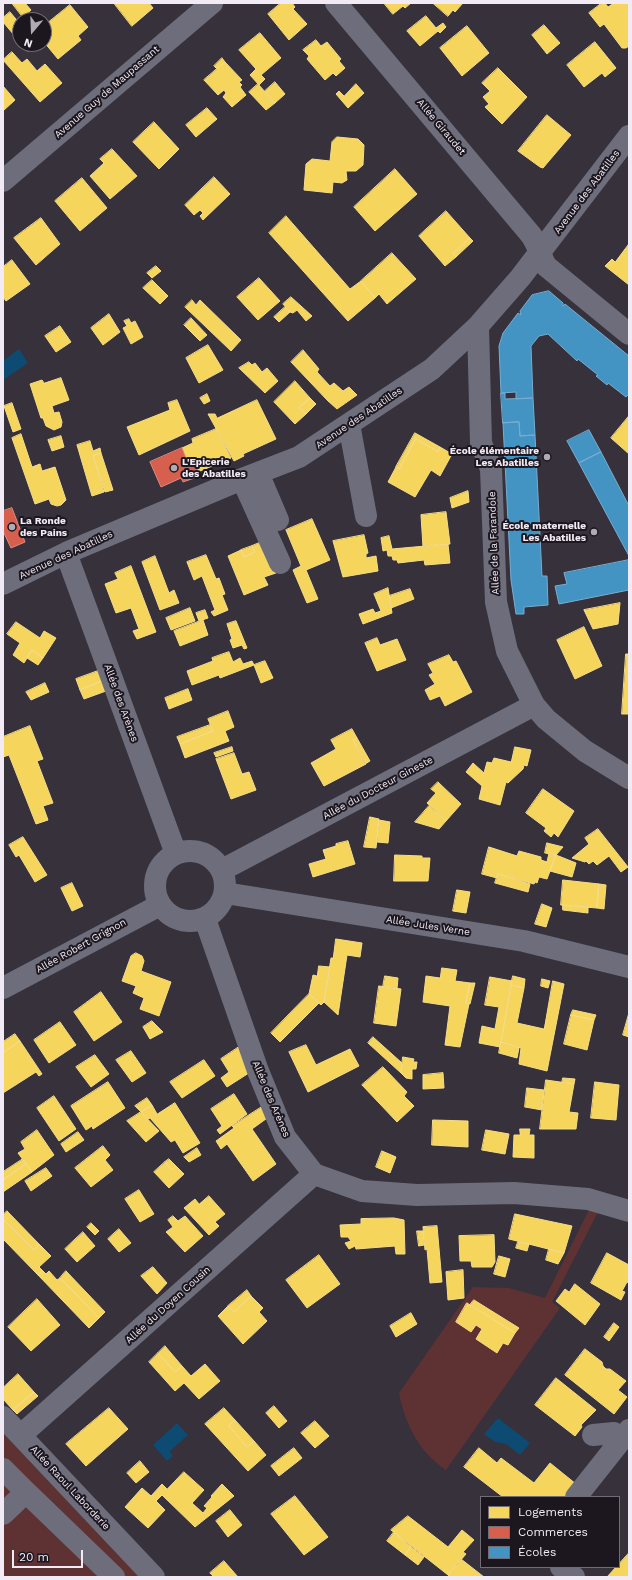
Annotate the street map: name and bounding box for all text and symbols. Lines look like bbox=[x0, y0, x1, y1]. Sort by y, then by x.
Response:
north arrow bbox=[12, 12, 52, 52]
text: N bbox=[22, 35, 34, 50]
street label: Avenue Guy de Maupassant bbox=[52, 43, 162, 141]
street label: Allée Giraudet bbox=[414, 97, 468, 157]
street label: Avenue des Abatilles bbox=[552, 148, 622, 236]
street label: Avenue des Abatilles bbox=[313, 385, 405, 451]
place label: École élémentaire Les Abatilles bbox=[450, 445, 539, 468]
marker: École élémentaire Les Abatilles bbox=[542, 452, 552, 462]
place label: L'Epicerie des Abatilles bbox=[182, 456, 246, 480]
marker: L'Epicerie des Abatilles bbox=[169, 463, 179, 473]
street label: Allée de la Farandole bbox=[486, 491, 502, 595]
place label: La Ronde des Pains bbox=[20, 515, 67, 538]
place label: École maternelle Les Abatilles bbox=[502, 520, 586, 544]
marker: La Ronde des Pains bbox=[7, 522, 17, 532]
marker: École maternelle Les Abatilles bbox=[589, 527, 599, 537]
street label: Avenue des Abatilles bbox=[17, 528, 115, 582]
street label: Allée des Arènes bbox=[101, 662, 141, 744]
street label: Allée du Docteur Gineste bbox=[321, 754, 435, 822]
street label: Allée Jules Verne bbox=[385, 913, 471, 939]
street label: Allée Robert Grignon bbox=[34, 916, 128, 976]
street label: Allée des Arènes bbox=[249, 1059, 293, 1139]
street label: Allée du Doyen Cousin bbox=[123, 1264, 213, 1346]
street label: Allée Raoul Laborderie bbox=[28, 1443, 112, 1533]
legend bbox=[480, 1496, 620, 1568]
text: Logements bbox=[518, 1505, 583, 1519]
text: Commerces bbox=[518, 1525, 588, 1539]
scale bar bbox=[14, 1542, 85, 1568]
text: Écoles bbox=[518, 1545, 556, 1559]
text: 20 m bbox=[19, 1550, 49, 1564]

